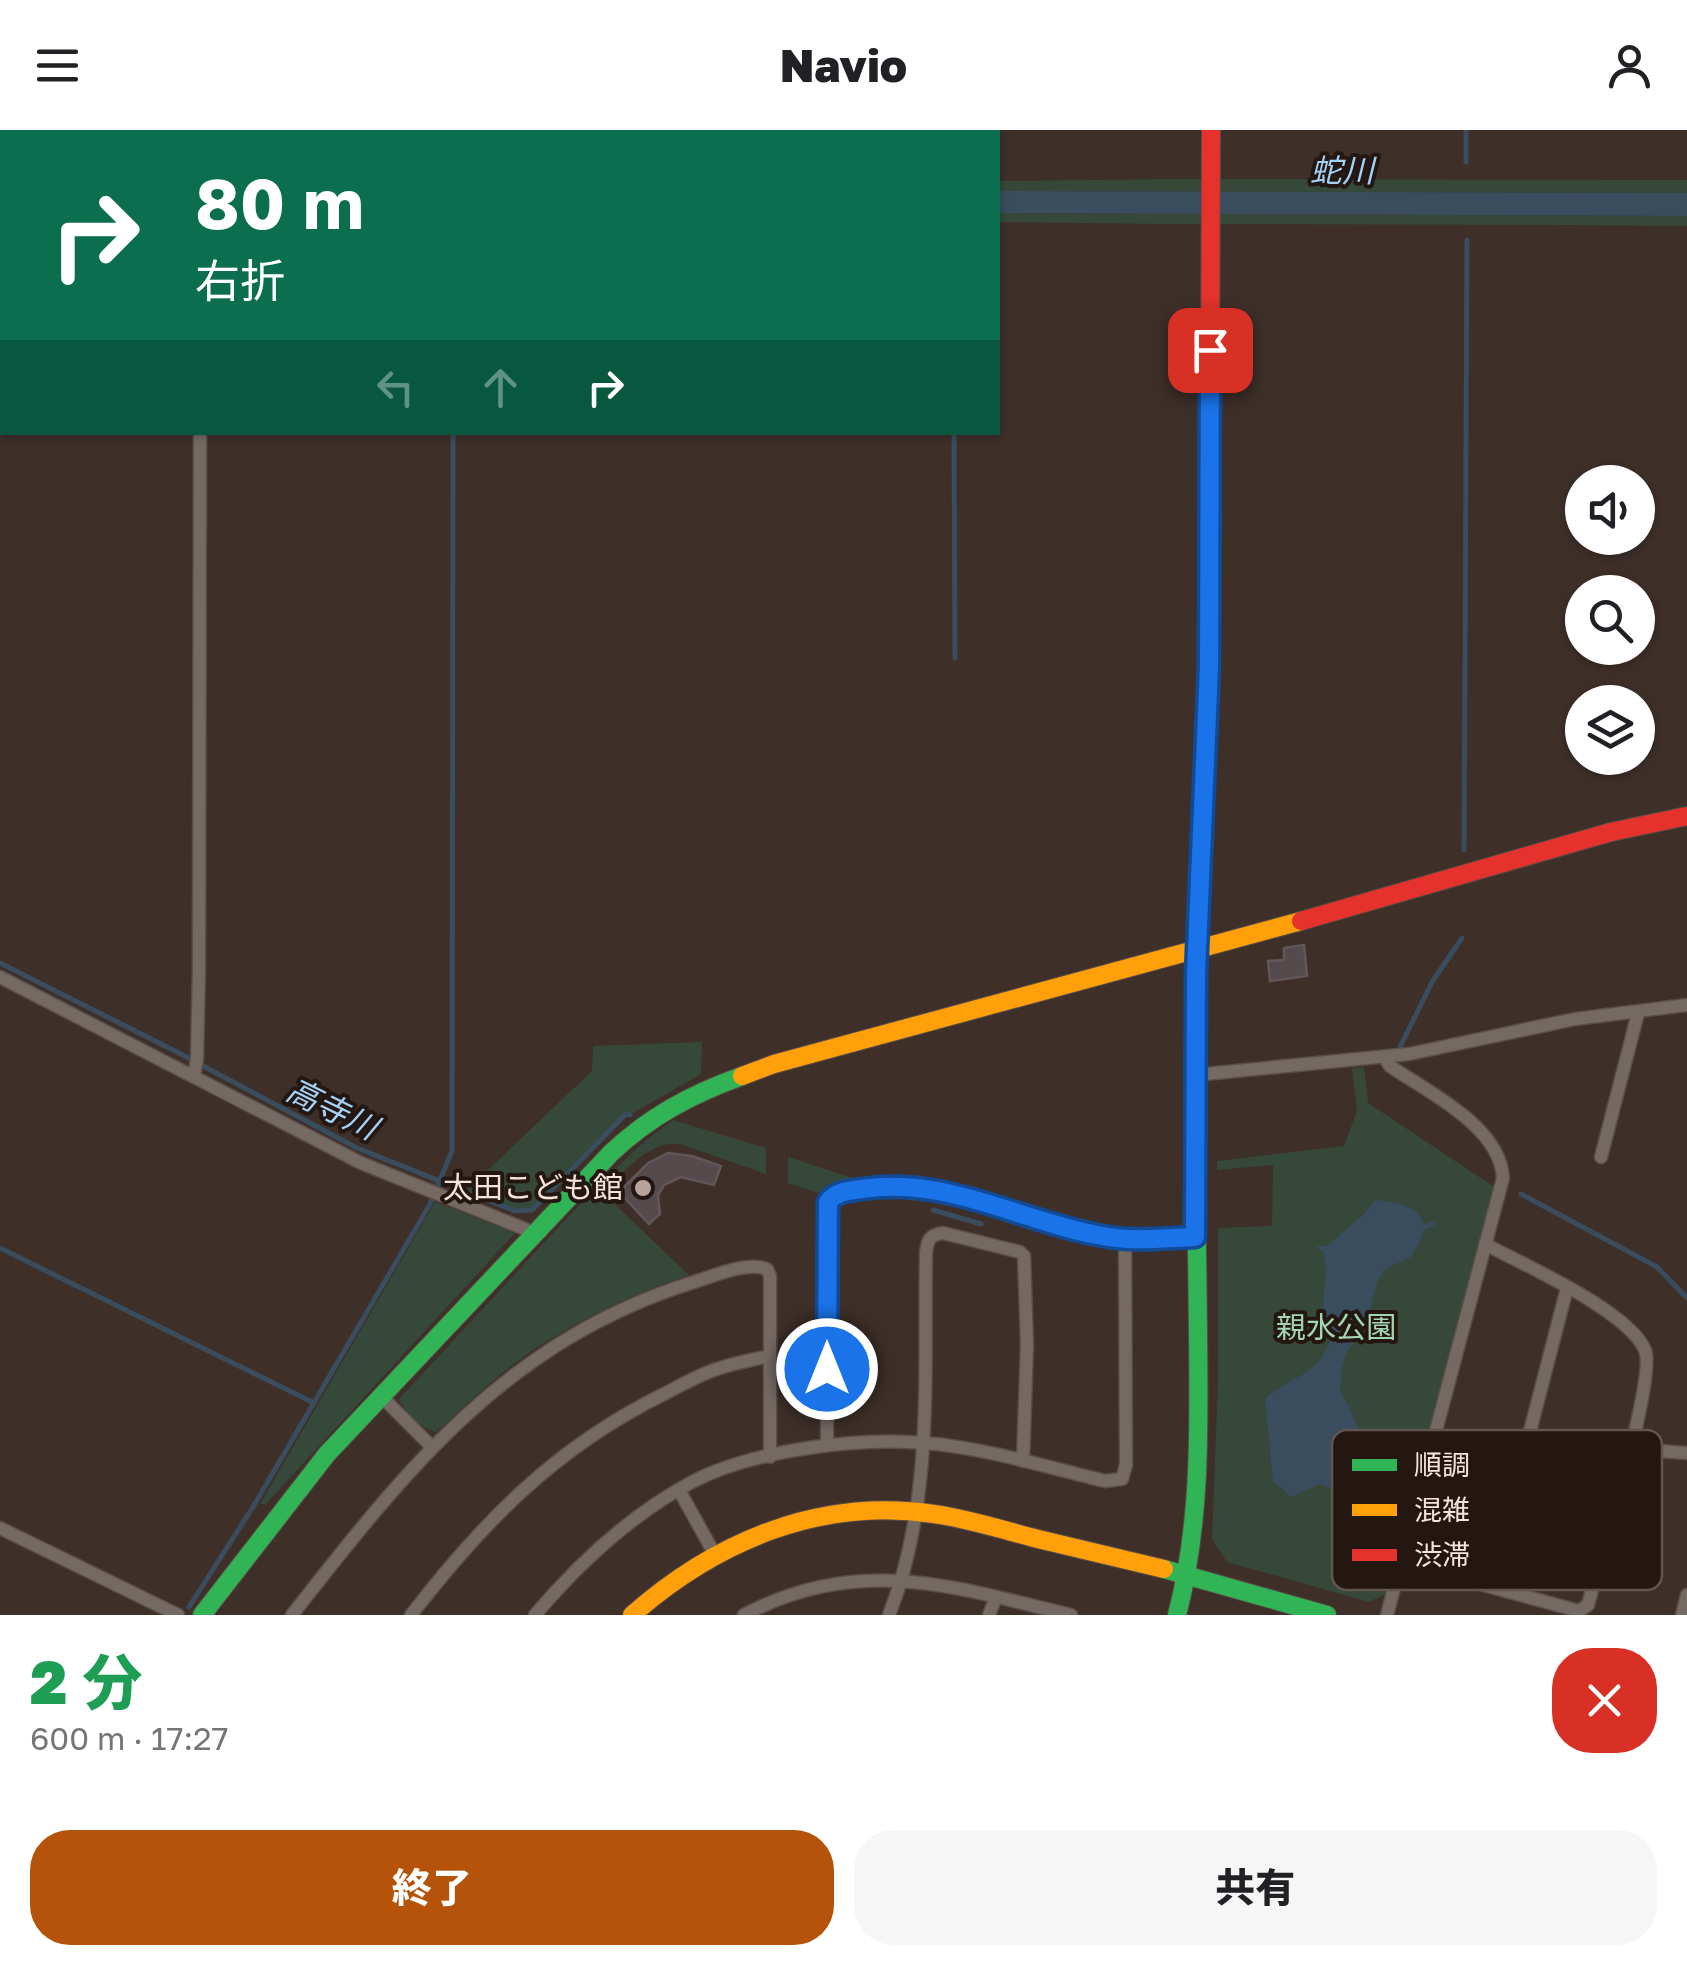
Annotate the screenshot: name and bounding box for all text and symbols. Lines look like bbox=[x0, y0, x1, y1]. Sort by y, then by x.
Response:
icon: menu bbox=[30, 38, 85, 93]
text: Navio bbox=[780, 38, 907, 92]
icon: person bbox=[1602, 38, 1657, 93]
water label: 蛇川 bbox=[1310, 151, 1377, 189]
text: 80 m bbox=[195, 160, 364, 244]
icon: right bbox=[30, 170, 160, 300]
text: 右折 bbox=[195, 253, 285, 307]
pin bbox=[1168, 308, 1253, 393]
icon: arrive bbox=[1183, 323, 1238, 378]
icon: left bbox=[368, 360, 423, 415]
icon: ahead bbox=[473, 360, 528, 415]
icon: right bbox=[578, 360, 633, 415]
map controls bbox=[1565, 465, 1655, 775]
button: sound bbox=[1565, 465, 1655, 555]
button: search bbox=[1565, 575, 1655, 665]
button: layers bbox=[1565, 685, 1655, 775]
water label: 高寺川 bbox=[281, 1070, 387, 1148]
place label: 太田こども館 bbox=[443, 1169, 623, 1205]
marker: 太田こども館 bbox=[632, 1177, 654, 1199]
park label: 親水公園 bbox=[1276, 1309, 1396, 1345]
position arrow bbox=[775, 1317, 879, 1421]
legend bbox=[1332, 1430, 1662, 1590]
text: 順調 bbox=[1414, 1448, 1470, 1481]
text: 混雑 bbox=[1414, 1493, 1470, 1526]
text: 渋滞 bbox=[1414, 1538, 1470, 1571]
text: 2 分 bbox=[30, 1645, 142, 1717]
button: close bbox=[1552, 1648, 1657, 1753]
text: 600 m · 17:27 bbox=[30, 1719, 229, 1757]
button: 終了 bbox=[30, 1830, 834, 1945]
button: 共有 bbox=[854, 1830, 1657, 1945]

